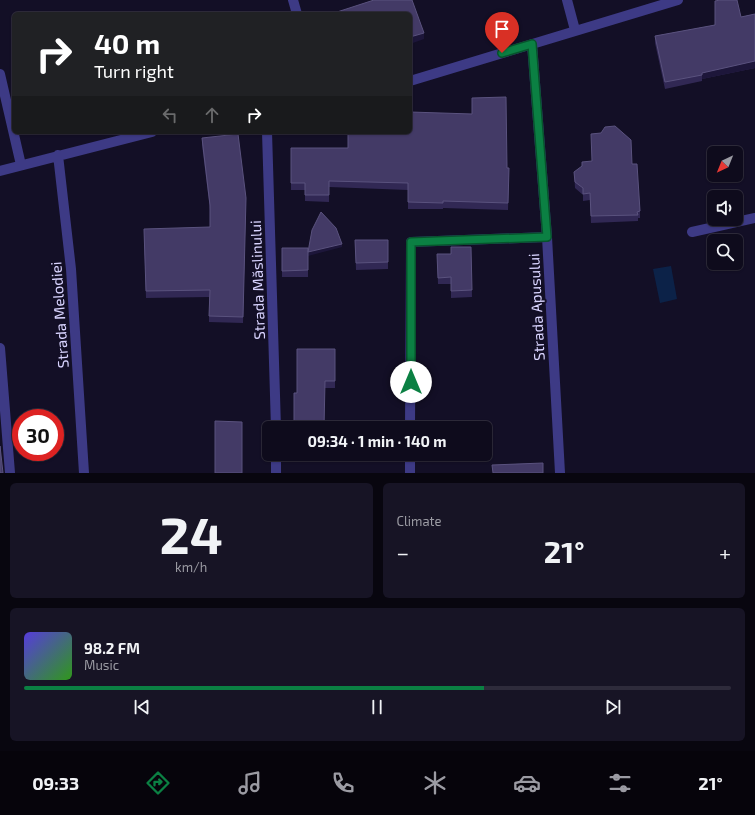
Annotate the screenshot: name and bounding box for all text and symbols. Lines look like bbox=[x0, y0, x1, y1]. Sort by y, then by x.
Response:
pin bbox=[485, 12, 519, 53]
icon: arrive bbox=[491, 18, 513, 40]
text: 40 m bbox=[94, 26, 160, 60]
icon: right bbox=[28, 28, 80, 80]
text: Turn right bbox=[94, 60, 174, 82]
icon: left bbox=[159, 104, 181, 126]
icon: ahead bbox=[201, 104, 223, 126]
icon: right bbox=[243, 104, 265, 126]
north arrow bbox=[707, 146, 743, 182]
map controls bbox=[707, 146, 743, 270]
button: sound bbox=[707, 190, 743, 226]
street label: Strada Măslinului bbox=[246, 220, 268, 340]
button: search bbox=[707, 234, 743, 270]
street label: Strada Apusului bbox=[524, 253, 548, 361]
street label: Strada Melodiei bbox=[46, 261, 72, 369]
position arrow bbox=[390, 361, 432, 403]
speed limit sign: 30 bbox=[12, 409, 64, 461]
text: 09:34 · 1 min · 140 m bbox=[308, 432, 446, 450]
text: 24 bbox=[160, 502, 223, 564]
text: Climate bbox=[397, 513, 441, 529]
text: 21° bbox=[544, 533, 584, 569]
text: − bbox=[397, 539, 409, 565]
text: + bbox=[719, 539, 731, 565]
text: km/h bbox=[175, 559, 207, 575]
text: 98.2 FM bbox=[84, 639, 140, 657]
text: Music bbox=[84, 657, 119, 673]
icon: previous bbox=[131, 696, 153, 718]
icon: pause bbox=[366, 696, 388, 718]
icon: next bbox=[602, 696, 624, 718]
icon: directions bbox=[144, 769, 172, 797]
icon: music bbox=[236, 769, 264, 797]
icon: phone bbox=[329, 769, 357, 797]
icon: climate bbox=[421, 769, 449, 797]
icon: car bbox=[513, 769, 541, 797]
icon: filters bbox=[606, 769, 634, 797]
text: 09:33 bbox=[32, 772, 79, 794]
text: 21° bbox=[698, 772, 723, 794]

